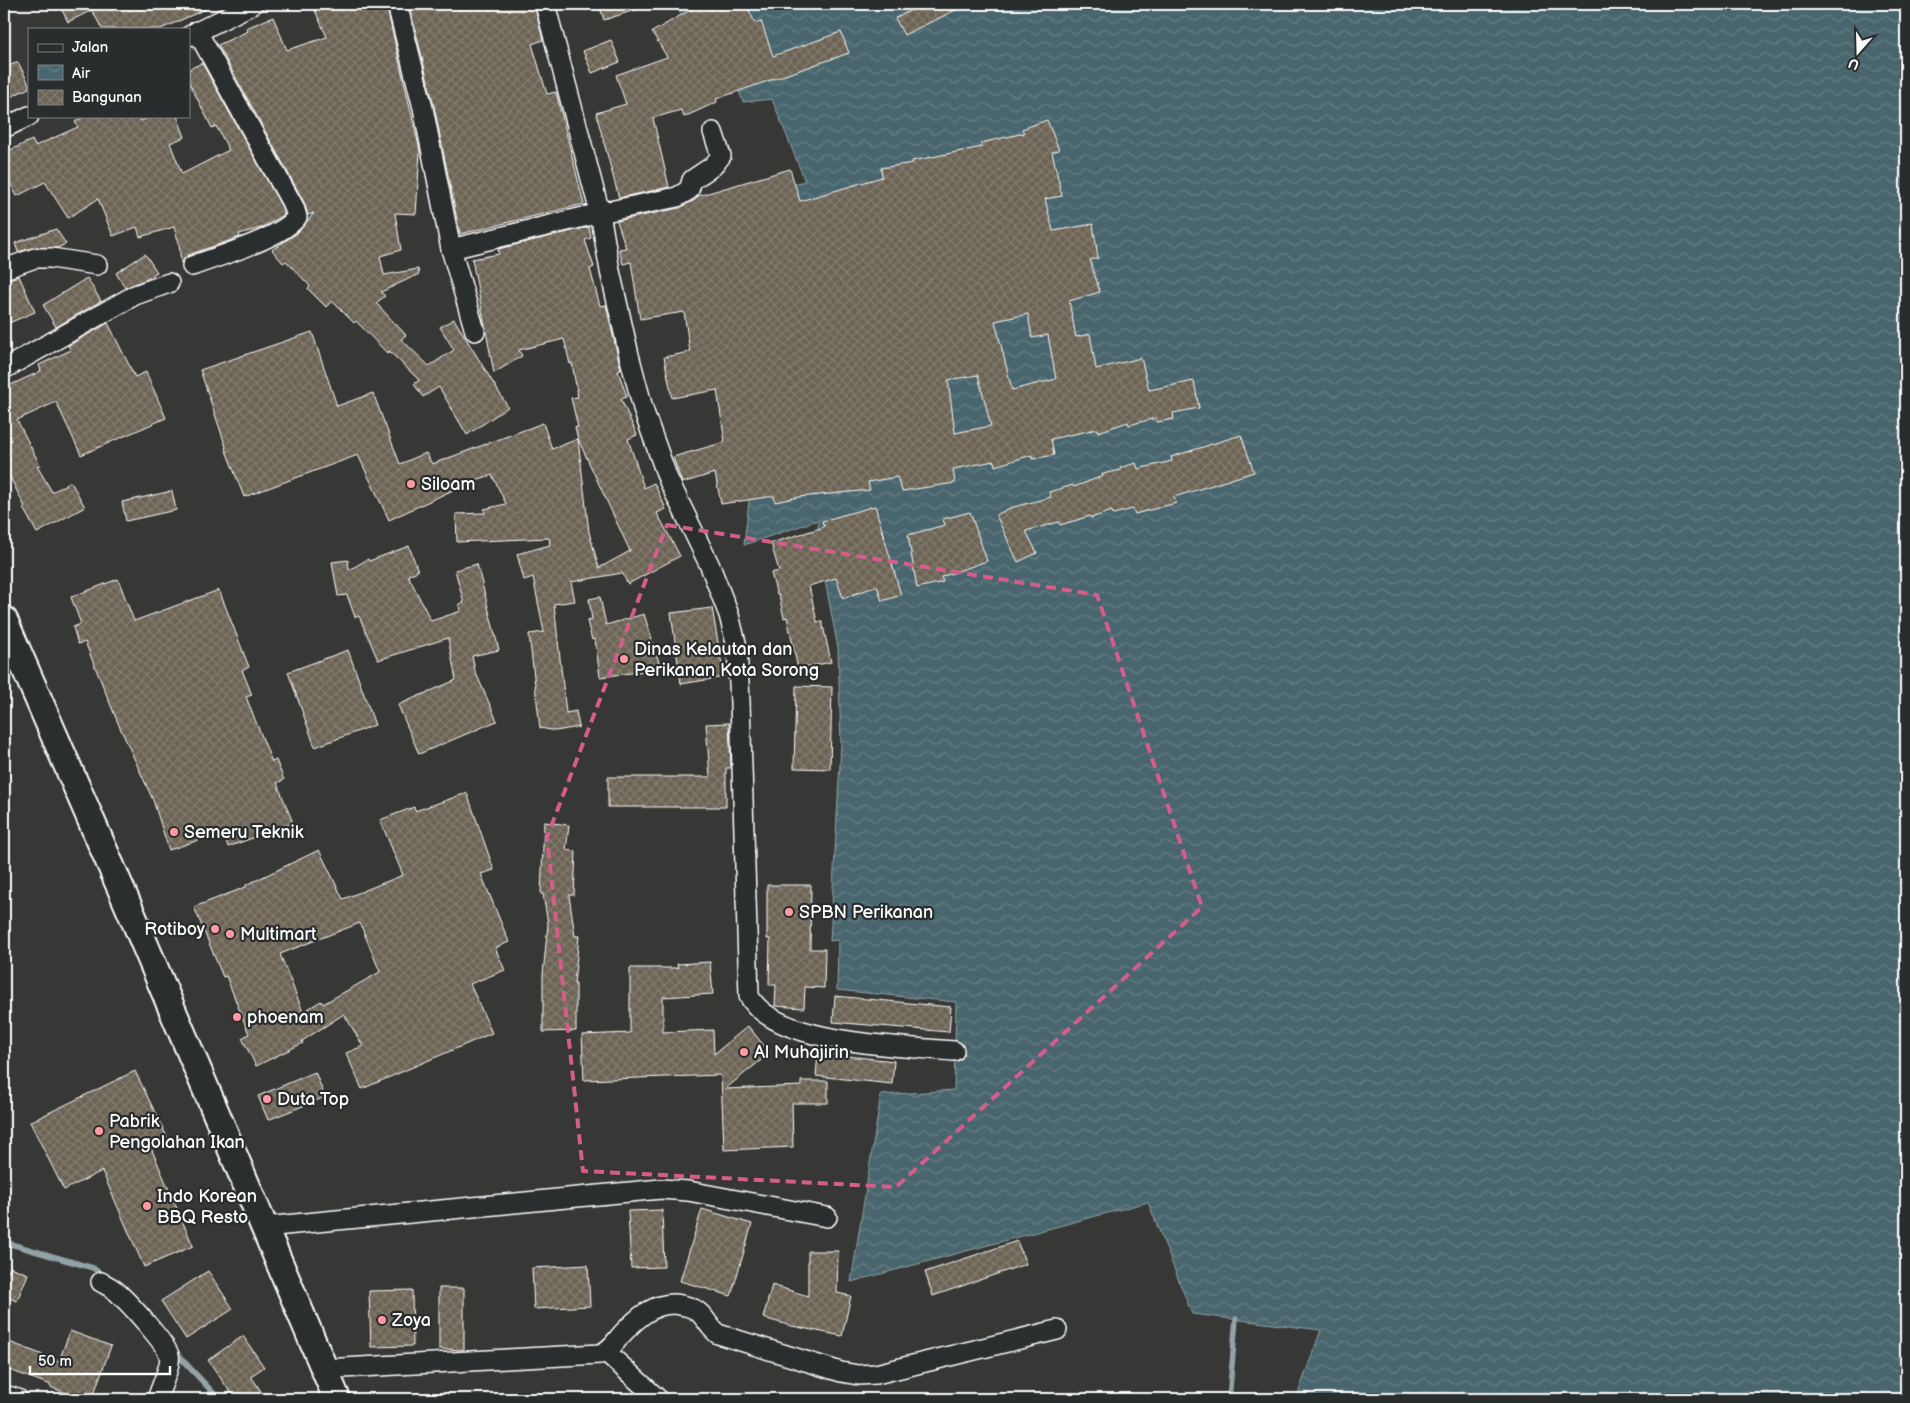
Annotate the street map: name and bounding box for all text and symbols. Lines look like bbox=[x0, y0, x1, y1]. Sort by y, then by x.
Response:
legend bbox=[28, 28, 190, 118]
north arrow bbox=[1832, 28, 1882, 78]
text: Jalan bbox=[72, 38, 108, 57]
text: U bbox=[1846, 54, 1861, 73]
text: Air bbox=[72, 64, 91, 83]
text: Bangunan bbox=[72, 88, 142, 107]
place label: Siloam bbox=[421, 474, 475, 495]
marker: Siloam bbox=[405, 478, 417, 490]
place label: Dinas Kelautan dan Perikanan Kota Sorong bbox=[634, 639, 819, 681]
marker: Dinas Kelautan dan Perikanan Kota Sorong bbox=[618, 653, 630, 665]
place label: Semeru Teknik bbox=[184, 822, 304, 843]
marker: Semeru Teknik bbox=[168, 826, 180, 838]
place label: SPBN Perikanan bbox=[799, 902, 933, 923]
marker: SPBN Perikanan bbox=[783, 906, 795, 918]
place label: Rotiboy bbox=[144, 919, 206, 940]
marker: Rotiboy bbox=[209, 923, 221, 935]
place label: Multimart bbox=[240, 924, 317, 945]
marker: Multimart bbox=[224, 928, 236, 940]
place label: phoenam bbox=[247, 1007, 324, 1028]
marker: phoenam bbox=[231, 1011, 243, 1023]
place label: Al Muhajirin bbox=[754, 1042, 849, 1063]
marker: Al Muhajirin bbox=[738, 1046, 750, 1058]
place label: Duta Top bbox=[277, 1089, 349, 1110]
marker: Duta Top bbox=[261, 1093, 273, 1105]
place label: Pabrik Pengolahan Ikan bbox=[109, 1111, 245, 1153]
marker: Pabrik Pengolahan Ikan bbox=[93, 1125, 105, 1137]
place label: Indo Korean BBQ Resto bbox=[157, 1186, 257, 1228]
marker: Indo Korean BBQ Resto bbox=[141, 1200, 153, 1212]
place label: Zoya bbox=[391, 1310, 431, 1331]
marker: Zoya bbox=[376, 1314, 388, 1326]
scale bar bbox=[30, 1343, 170, 1375]
text: 50 m bbox=[38, 1352, 72, 1371]

